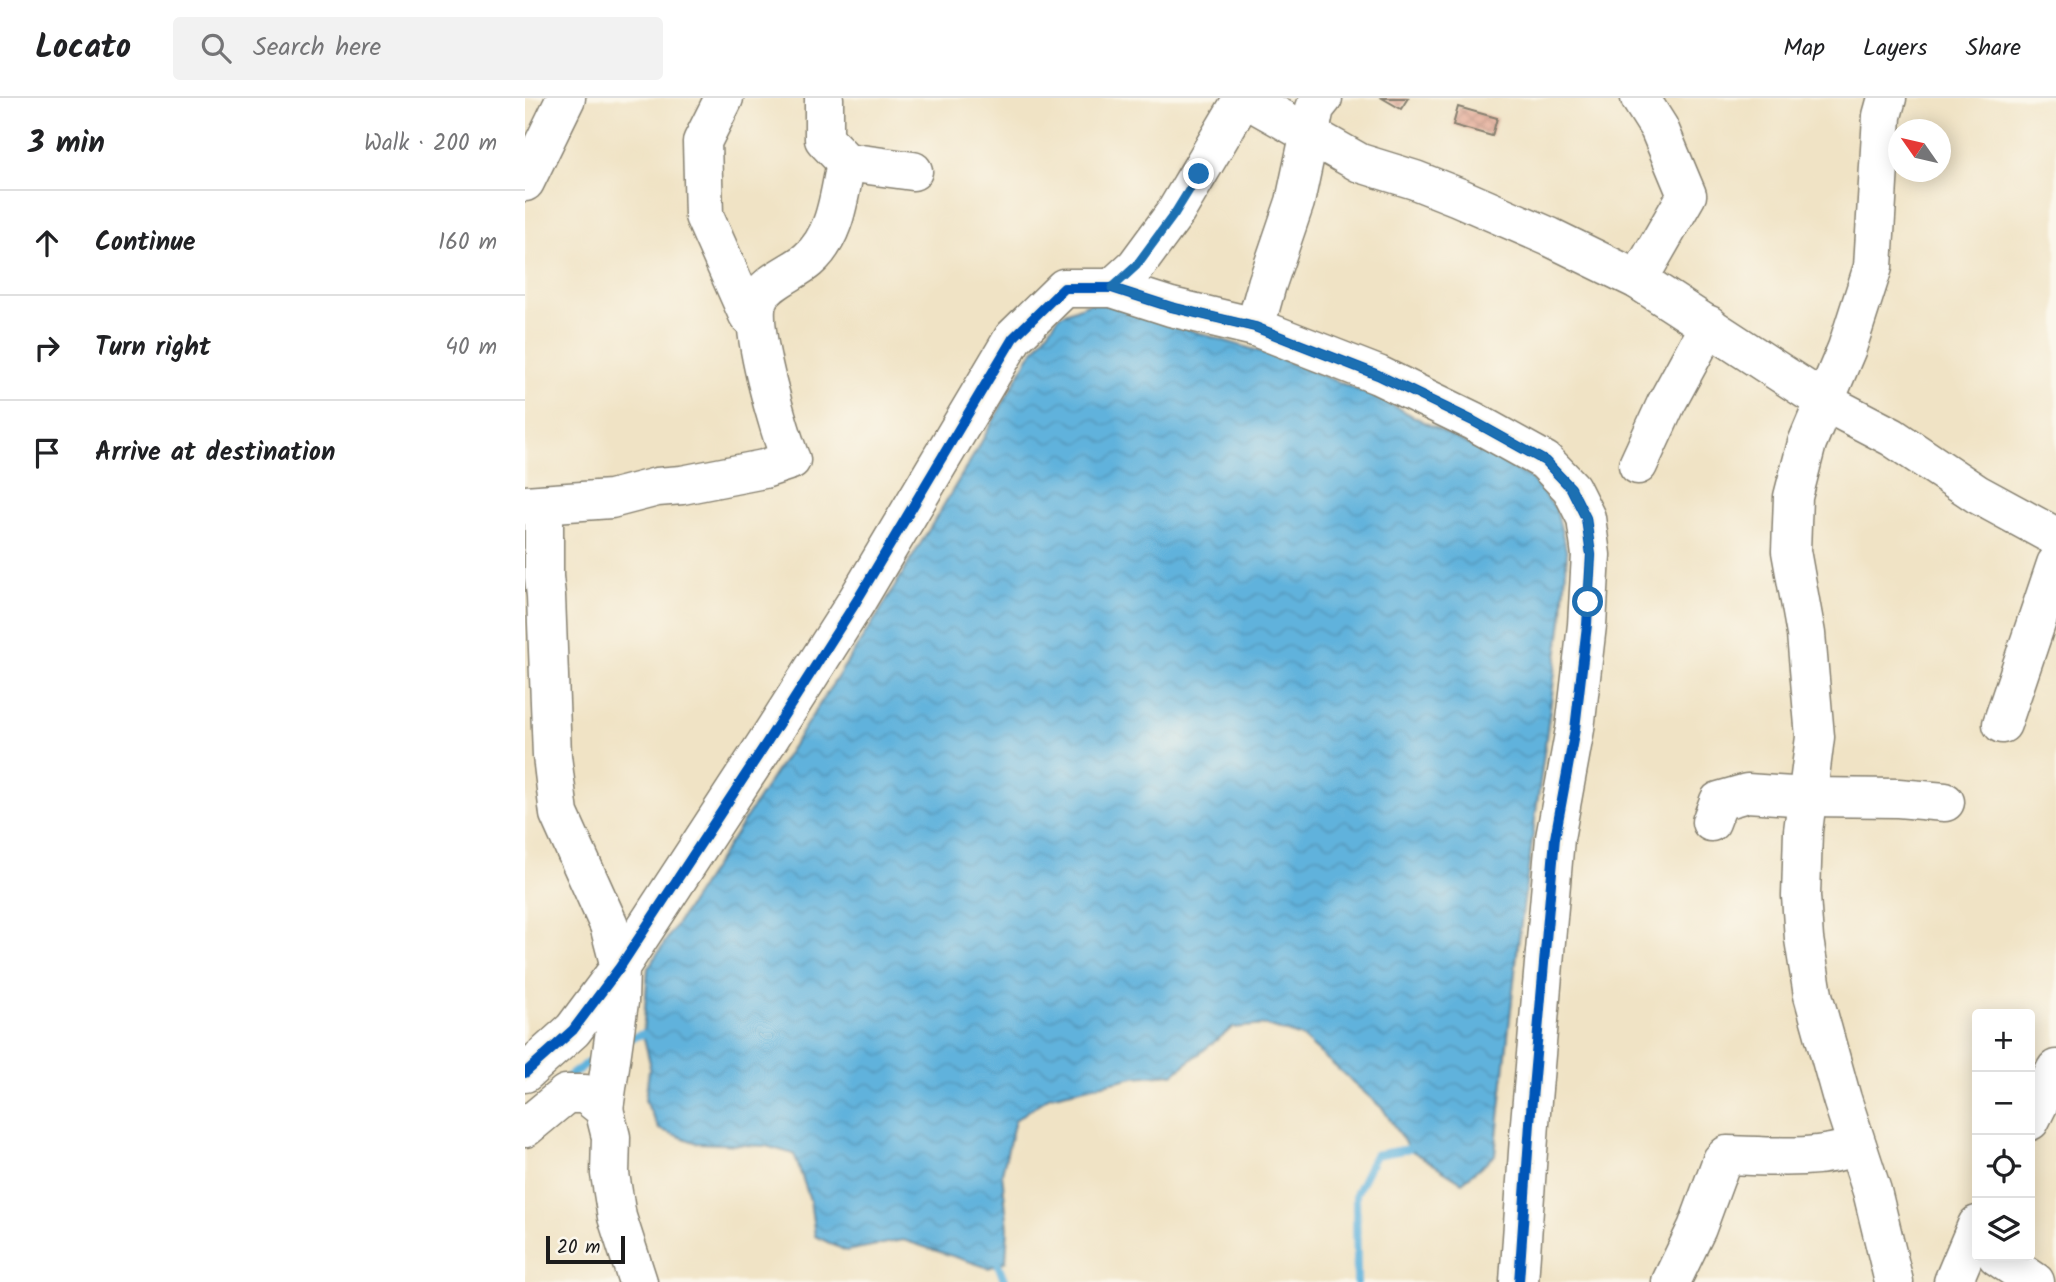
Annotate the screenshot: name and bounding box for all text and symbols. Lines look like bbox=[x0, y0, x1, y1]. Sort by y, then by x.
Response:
search box bbox=[173, 17, 663, 80]
text: Locato bbox=[35, 22, 131, 75]
text: Search here bbox=[253, 27, 381, 69]
icon: search bbox=[197, 29, 235, 67]
text: Map bbox=[1783, 29, 1825, 68]
text: Layers bbox=[1863, 29, 1927, 68]
text: Share bbox=[1965, 29, 2021, 68]
north arrow bbox=[1888, 119, 1951, 182]
text: 3 min bbox=[28, 120, 105, 168]
text: Walk · 200 m bbox=[364, 126, 497, 162]
route end bbox=[1183, 158, 1214, 189]
text: Continue bbox=[95, 222, 196, 264]
icon: ahead bbox=[28, 224, 66, 262]
text: 160 m bbox=[438, 225, 497, 261]
text: Turn right bbox=[95, 327, 211, 369]
icon: right bbox=[28, 329, 66, 367]
text: 40 m bbox=[445, 330, 497, 366]
text: Arrive at destination bbox=[95, 432, 335, 474]
icon: arrive bbox=[28, 434, 66, 472]
route start bbox=[1572, 586, 1603, 617]
map controls bbox=[1972, 1009, 2035, 1261]
button: + bbox=[1972, 1009, 2035, 1072]
button: − bbox=[1972, 1072, 2035, 1135]
button: locate bbox=[1972, 1135, 2035, 1198]
button: layers bbox=[1972, 1198, 2035, 1261]
scale bar bbox=[546, 1233, 625, 1265]
text: 20 m bbox=[557, 1233, 600, 1263]

